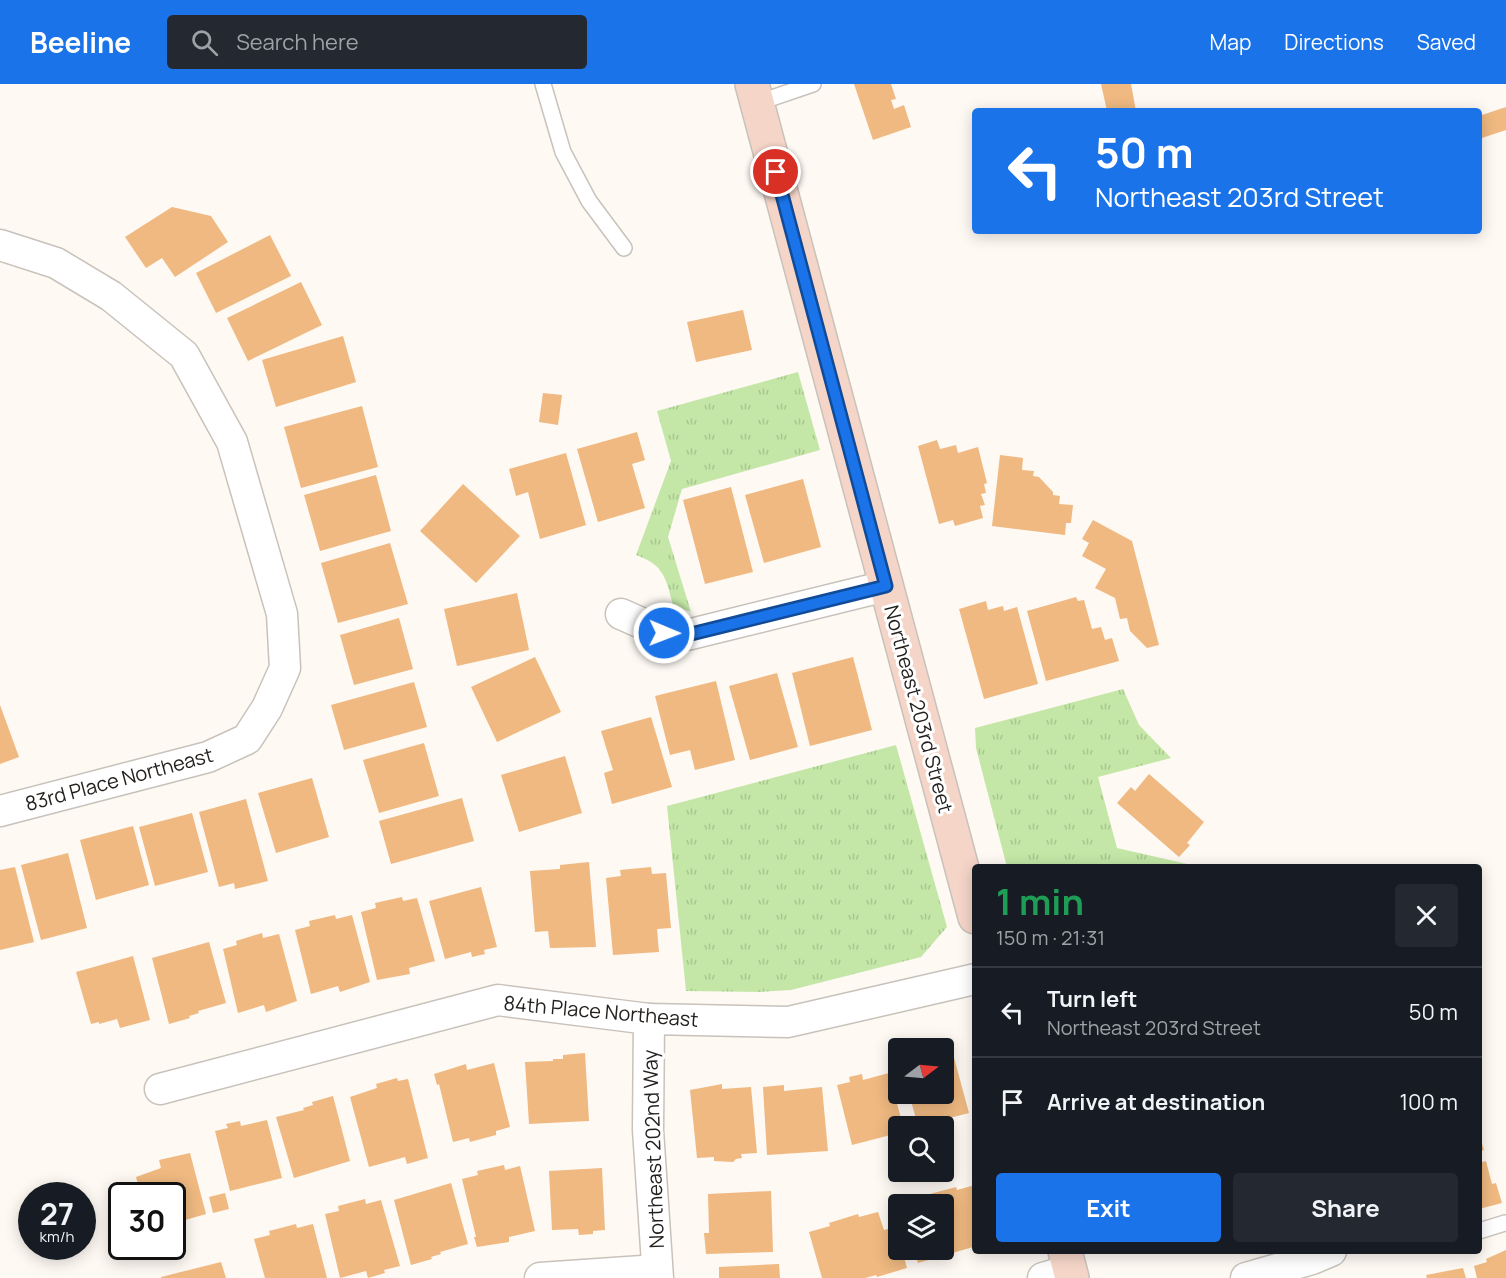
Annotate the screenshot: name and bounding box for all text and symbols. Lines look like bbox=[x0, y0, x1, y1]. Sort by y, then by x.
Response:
search box bbox=[167, 15, 587, 69]
text: Beeline bbox=[30, 23, 131, 61]
icon: search bbox=[188, 26, 221, 59]
text: Search here bbox=[236, 27, 359, 57]
text: Map bbox=[1210, 28, 1251, 56]
text: Directions bbox=[1284, 28, 1384, 56]
text: Saved bbox=[1417, 28, 1476, 56]
text: 50 m bbox=[1095, 123, 1193, 181]
icon: left bbox=[996, 132, 1074, 210]
pin bbox=[750, 146, 801, 197]
icon: arrive bbox=[759, 155, 792, 188]
text: Northeast 203rd Street bbox=[1095, 178, 1384, 215]
position arrow bbox=[632, 601, 696, 665]
street label: Northeast 203rd Street bbox=[878, 602, 960, 816]
street label: 83rd Place Northeast bbox=[22, 741, 216, 817]
text: 1 min bbox=[996, 877, 1084, 926]
button: close bbox=[1395, 884, 1458, 947]
text: 150 m · 21:31 bbox=[996, 924, 1105, 951]
text: Turn left bbox=[1047, 984, 1137, 1014]
street label: 84th Place Northeast bbox=[503, 989, 699, 1033]
icon: left bbox=[996, 996, 1029, 1029]
text: 50 m bbox=[1409, 997, 1458, 1027]
text: Northeast 203rd Street bbox=[1047, 1014, 1261, 1041]
north arrow bbox=[888, 1038, 954, 1104]
map controls bbox=[888, 1038, 954, 1260]
street label: Northeast 202nd Way bbox=[636, 1049, 670, 1249]
icon: arrive bbox=[996, 1086, 1029, 1119]
text: Arrive at destination bbox=[1047, 1087, 1265, 1117]
text: 100 m bbox=[1400, 1087, 1458, 1117]
button: search bbox=[888, 1116, 954, 1182]
button: Exit bbox=[996, 1173, 1221, 1242]
button: Share bbox=[1233, 1173, 1458, 1242]
speed limit sign: 30 bbox=[108, 1182, 186, 1260]
text: 27 bbox=[40, 1193, 74, 1234]
button: layers bbox=[888, 1194, 954, 1260]
text: km/h bbox=[40, 1226, 74, 1247]

